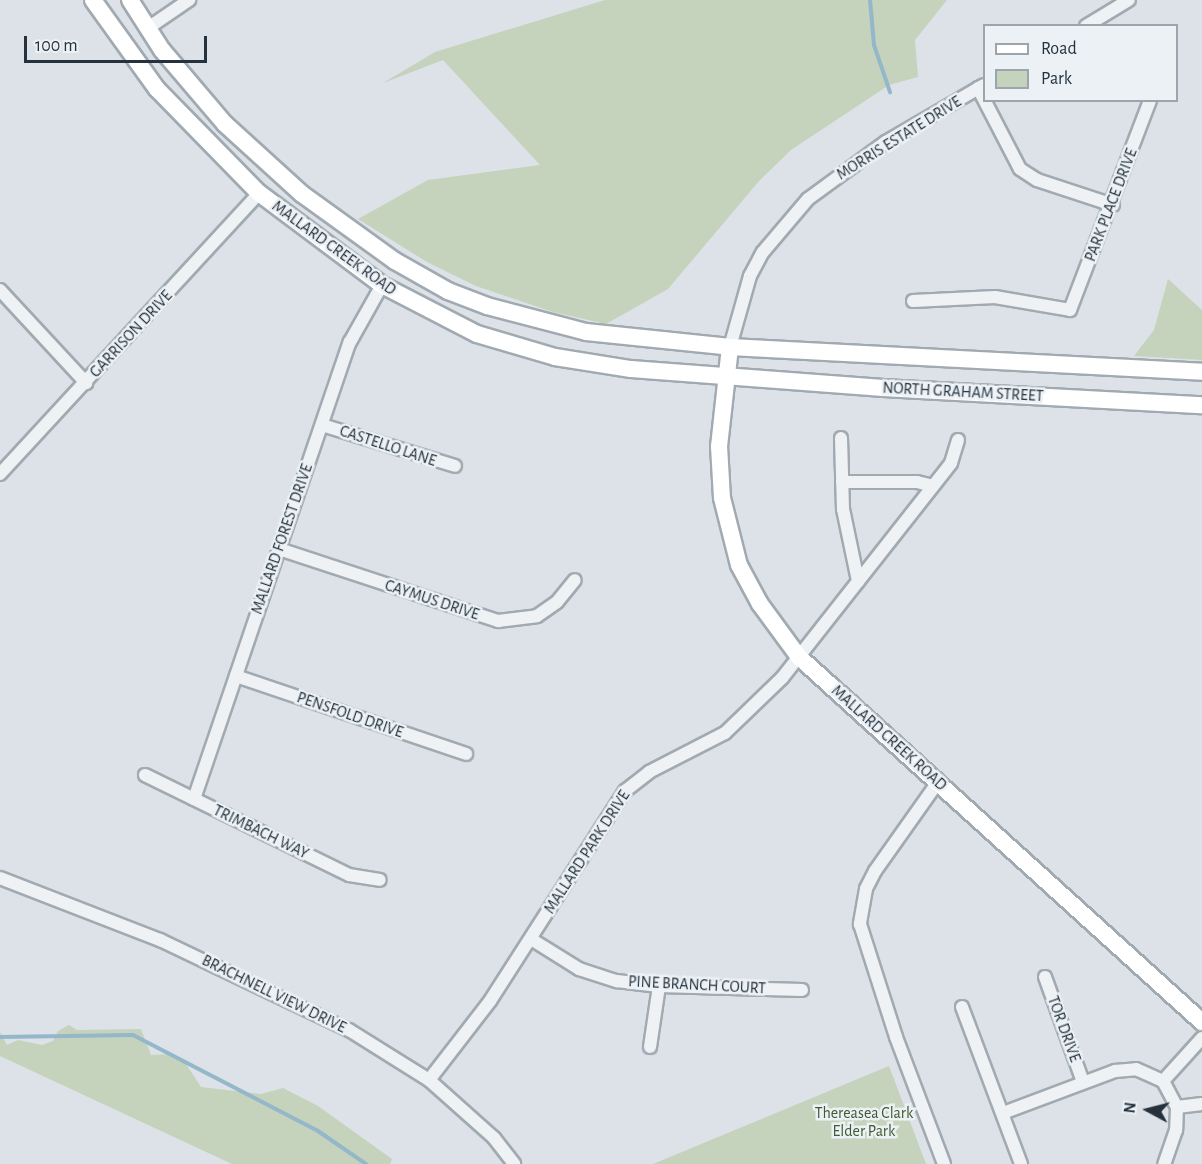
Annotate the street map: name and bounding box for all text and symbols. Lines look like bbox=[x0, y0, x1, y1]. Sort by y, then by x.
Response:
scale bar bbox=[27, 24, 210, 62]
legend bbox=[983, 24, 1178, 102]
text: 100 m bbox=[35, 37, 78, 55]
text: Road bbox=[1041, 40, 1077, 58]
text: Park bbox=[1041, 70, 1072, 88]
street label: MORRIS ESTATE DRIVE bbox=[833, 92, 965, 184]
street label: PARK PLACE DRIVE bbox=[1081, 146, 1141, 264]
street label: MALLARD CREEK ROAD bbox=[268, 197, 400, 299]
street label: GARRISON DRIVE bbox=[86, 286, 176, 382]
street label: NORTH GRAHAM STREET bbox=[882, 378, 1044, 406]
street label: CASTELLO LANE bbox=[337, 421, 439, 471]
street label: MALLARD FOREST DRIVE bbox=[247, 461, 317, 617]
street label: CAYMUS DRIVE bbox=[382, 576, 482, 624]
street label: MALLARD CREEK ROAD bbox=[827, 681, 951, 795]
street label: PENSFOLD DRIVE bbox=[294, 688, 406, 742]
street label: MALLARD PARK DRIVE bbox=[540, 787, 634, 917]
street label: TRIMBACH WAY bbox=[210, 801, 312, 863]
street label: BRACHNELL VIEW DRIVE bbox=[199, 951, 349, 1037]
street label: PINE BRANCH COURT bbox=[628, 972, 766, 998]
street label: TOR DRIVE bbox=[1043, 993, 1085, 1065]
north arrow bbox=[1118, 1080, 1178, 1140]
text: N bbox=[1122, 1101, 1139, 1114]
park label: Thereasea Clark Elder Park bbox=[815, 1103, 913, 1141]

